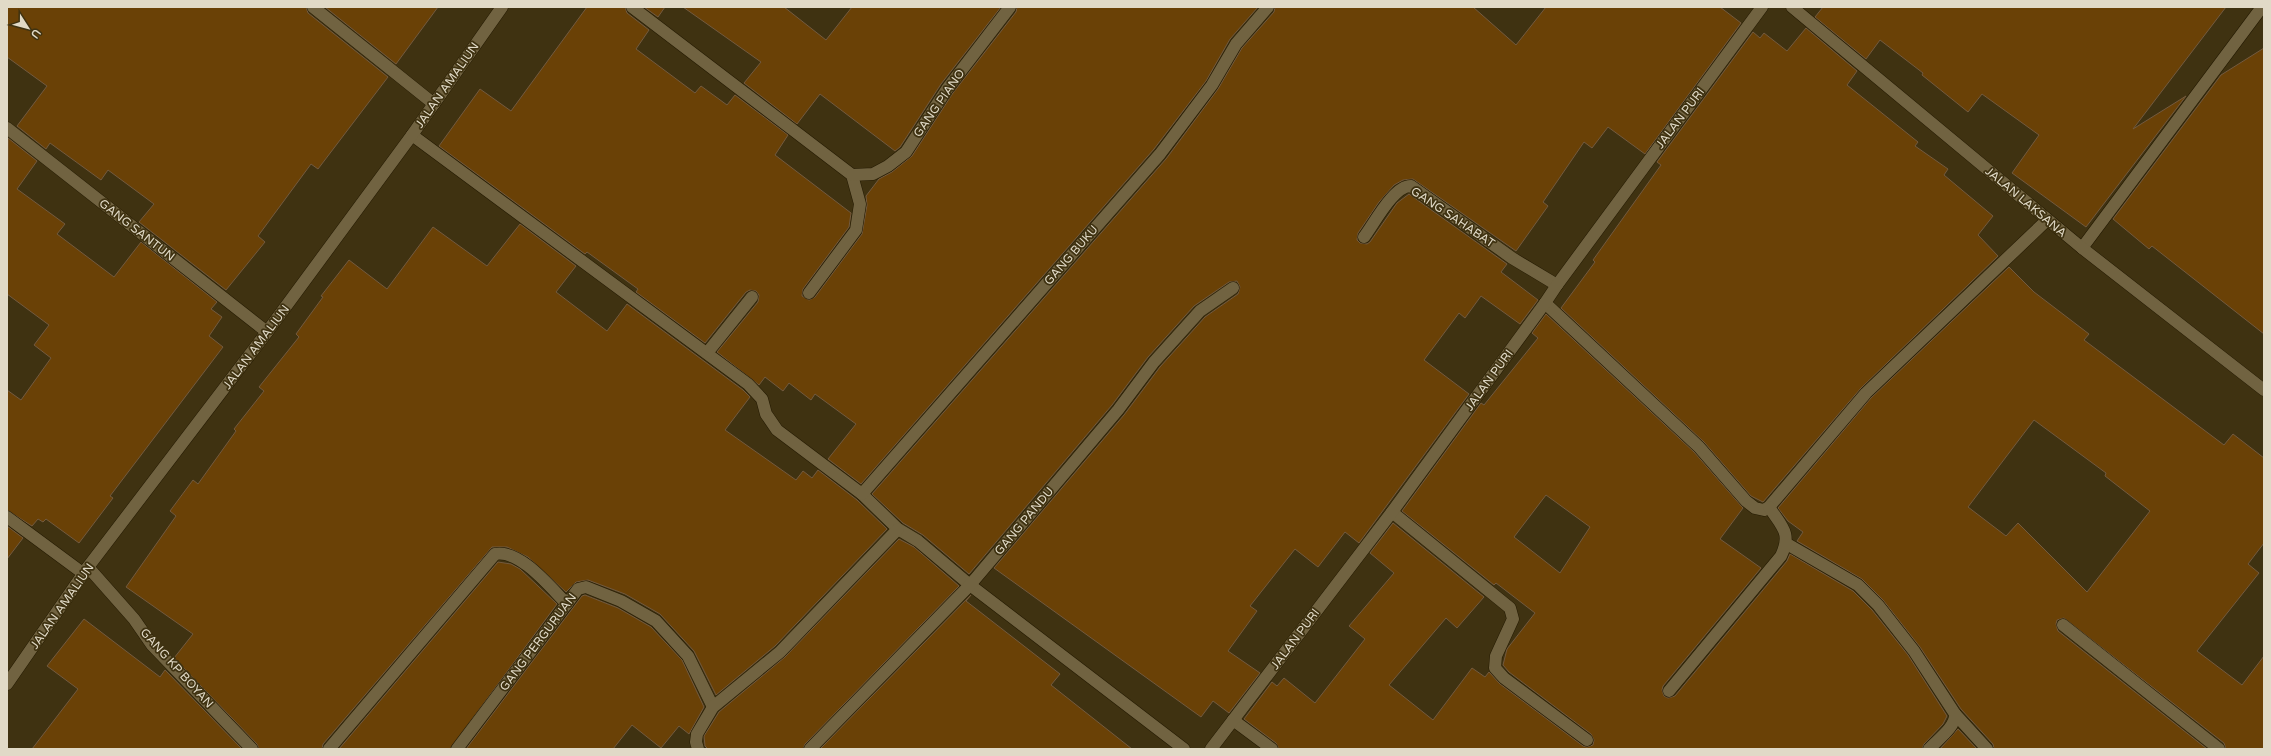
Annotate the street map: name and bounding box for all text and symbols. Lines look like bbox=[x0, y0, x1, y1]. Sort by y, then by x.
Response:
north arrow bbox=[8, 8, 48, 48]
text: U bbox=[28, 26, 43, 41]
street label: JALAN AMALIUN bbox=[412, 39, 482, 131]
street label: GANG PIANO bbox=[910, 66, 968, 140]
street label: JALAN PURI bbox=[1653, 85, 1707, 151]
street label: JALAN LAKSANA bbox=[1983, 164, 2069, 240]
street label: GANG SAHABAT bbox=[1408, 184, 1498, 251]
street label: GANG SANTUN bbox=[96, 196, 178, 264]
street label: GANG BUKU bbox=[1041, 222, 1101, 288]
street label: JALAN AMALIUN bbox=[220, 302, 292, 392]
street label: JALAN PURI bbox=[1462, 347, 1516, 413]
street label: GANG PANDU bbox=[992, 484, 1056, 558]
street label: JALAN AMALIUN bbox=[27, 560, 97, 652]
street label: GANG PERGURUAN bbox=[497, 591, 579, 693]
street label: JALAN PURI bbox=[1268, 606, 1322, 672]
street label: GANG KP BOYAN bbox=[138, 625, 216, 711]

